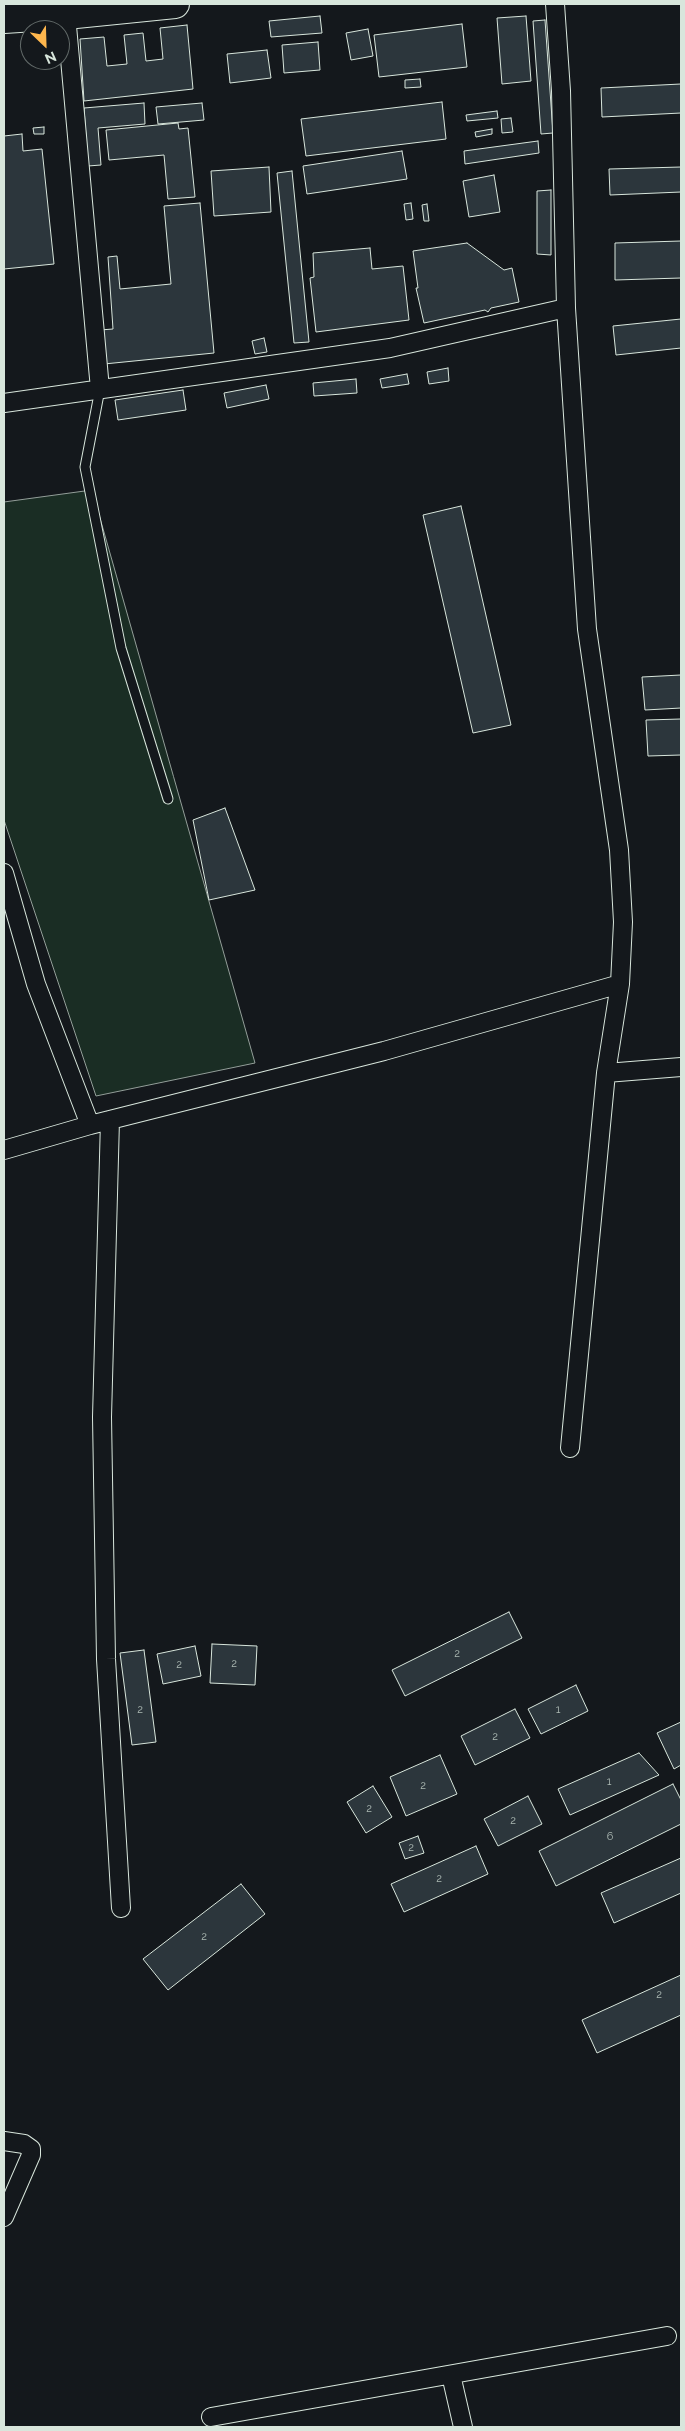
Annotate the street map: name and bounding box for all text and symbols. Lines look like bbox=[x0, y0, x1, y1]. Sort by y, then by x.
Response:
north arrow bbox=[20, 20, 70, 70]
text: N bbox=[43, 48, 59, 67]
house number: 2 bbox=[454, 1647, 460, 1661]
house number: 2 bbox=[231, 1657, 237, 1671]
house number: 2 bbox=[176, 1658, 182, 1672]
house number: 2 bbox=[137, 1703, 143, 1717]
house number: 1 bbox=[556, 1703, 560, 1717]
house number: 2 bbox=[492, 1730, 498, 1744]
house number: 1 bbox=[607, 1775, 611, 1789]
house number: 2 bbox=[420, 1779, 426, 1793]
house number: 2 bbox=[366, 1802, 372, 1816]
house number: 2 bbox=[510, 1814, 516, 1828]
house number: 6 bbox=[607, 1830, 613, 1844]
house number: 2 bbox=[408, 1841, 414, 1855]
house number: 2 bbox=[436, 1872, 442, 1886]
house number: 2 bbox=[201, 1930, 207, 1944]
house number: 2 bbox=[656, 1988, 662, 2002]

